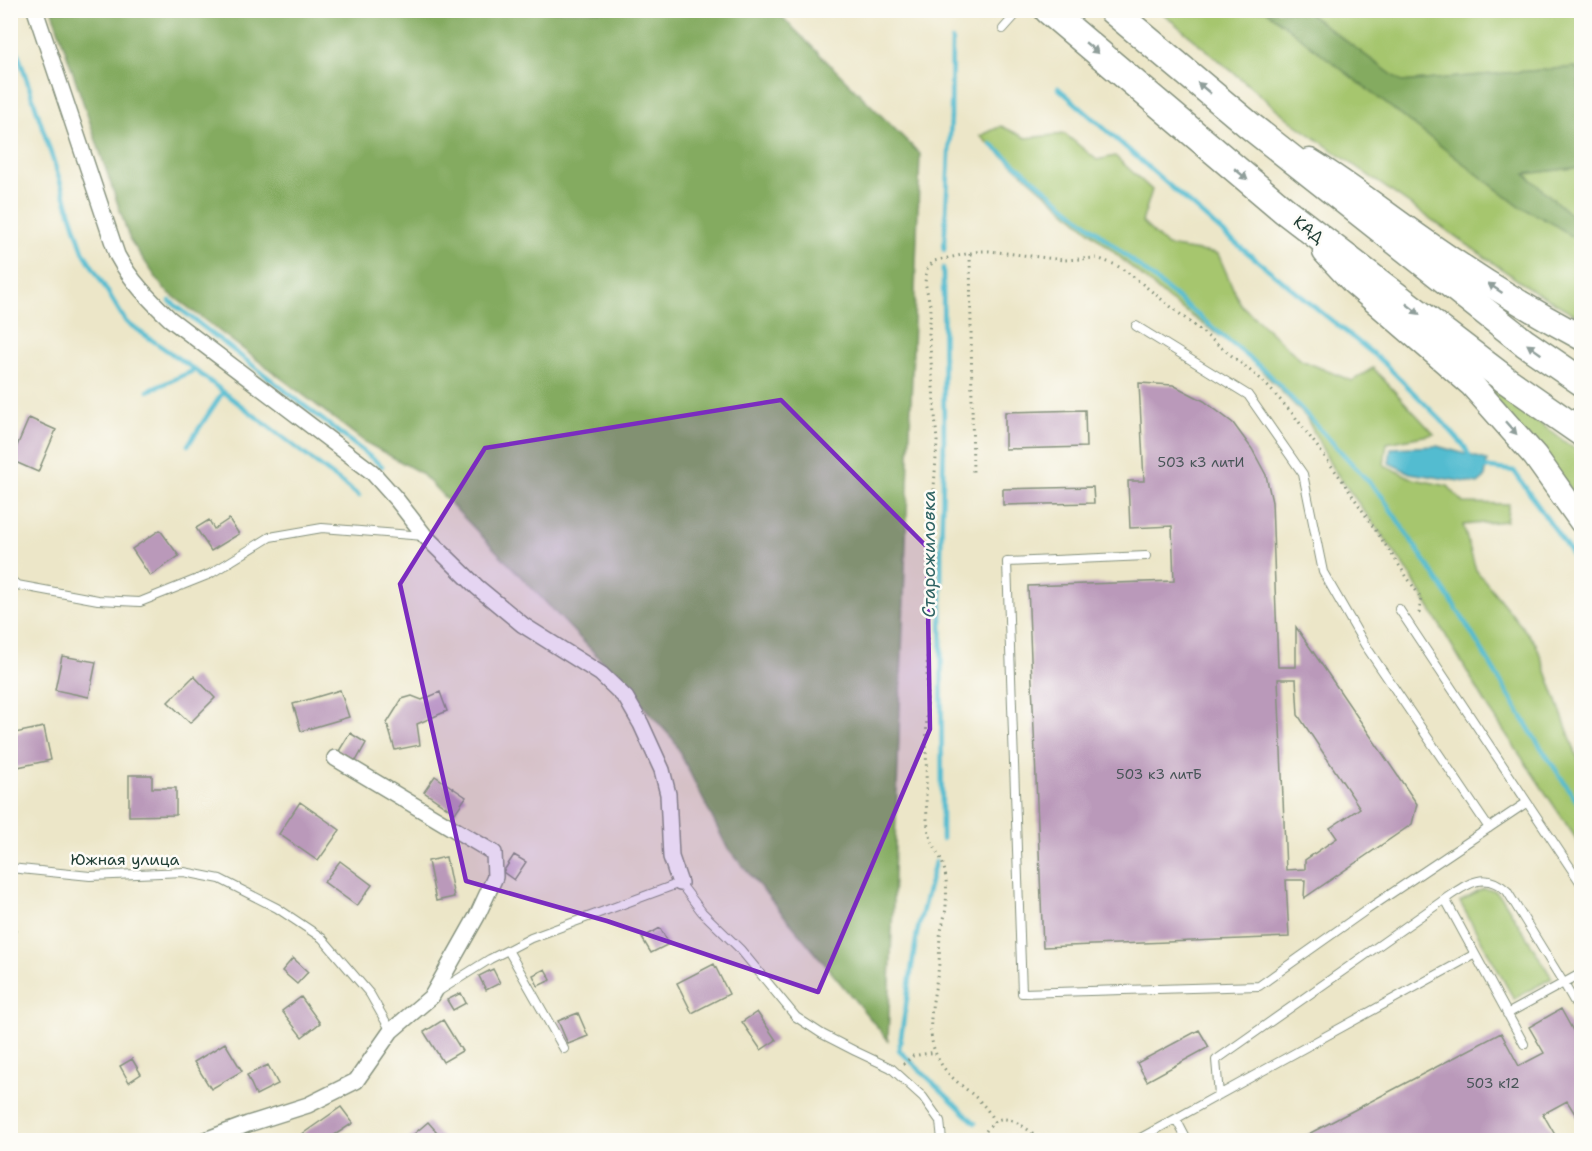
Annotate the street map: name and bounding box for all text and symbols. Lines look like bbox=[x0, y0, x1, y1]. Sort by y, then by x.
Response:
one-way arrow bbox=[1084, 41, 1099, 54]
one-way arrow bbox=[1196, 81, 1212, 94]
one-way arrow bbox=[1233, 167, 1248, 180]
street label: КАД bbox=[1289, 211, 1328, 248]
one-way arrow bbox=[1487, 282, 1503, 294]
one-way arrow bbox=[1406, 303, 1421, 315]
one-way arrow bbox=[1526, 343, 1542, 355]
one-way arrow bbox=[1504, 421, 1518, 436]
house number: 503 к3 литИ bbox=[1158, 453, 1244, 471]
water label: Старожиловка bbox=[917, 490, 941, 618]
house number: 503 к3 литБ bbox=[1116, 765, 1202, 783]
street label: Южная улица bbox=[71, 849, 180, 870]
house number: 503 к12 bbox=[1466, 1074, 1520, 1092]

